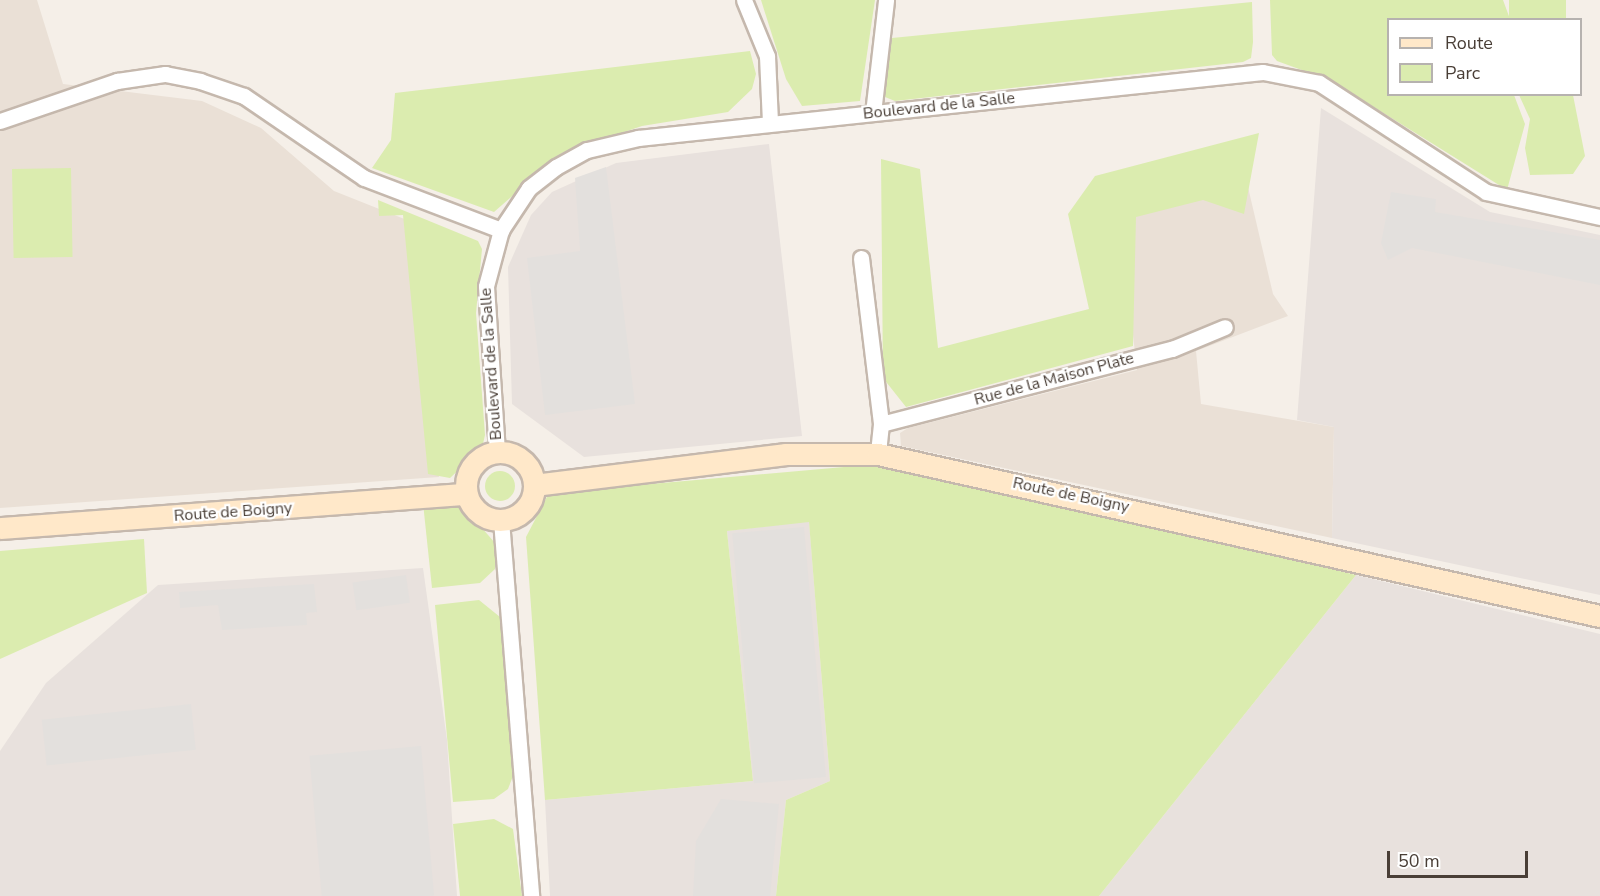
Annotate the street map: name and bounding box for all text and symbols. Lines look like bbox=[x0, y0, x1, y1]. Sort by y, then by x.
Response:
legend bbox=[1387, 18, 1582, 96]
text: Route bbox=[1445, 31, 1493, 55]
text: Parc bbox=[1445, 61, 1480, 85]
street label: Boulevard de la Salle bbox=[862, 88, 1016, 124]
street label: Boulevard de la Salle bbox=[476, 287, 506, 441]
street label: Rue de la Maison Plate bbox=[972, 348, 1136, 410]
street label: Route de Boigny bbox=[1011, 473, 1131, 517]
street label: Route de Boigny bbox=[173, 498, 293, 526]
scale bar bbox=[1390, 839, 1531, 877]
text: 50 m bbox=[1398, 849, 1440, 873]

